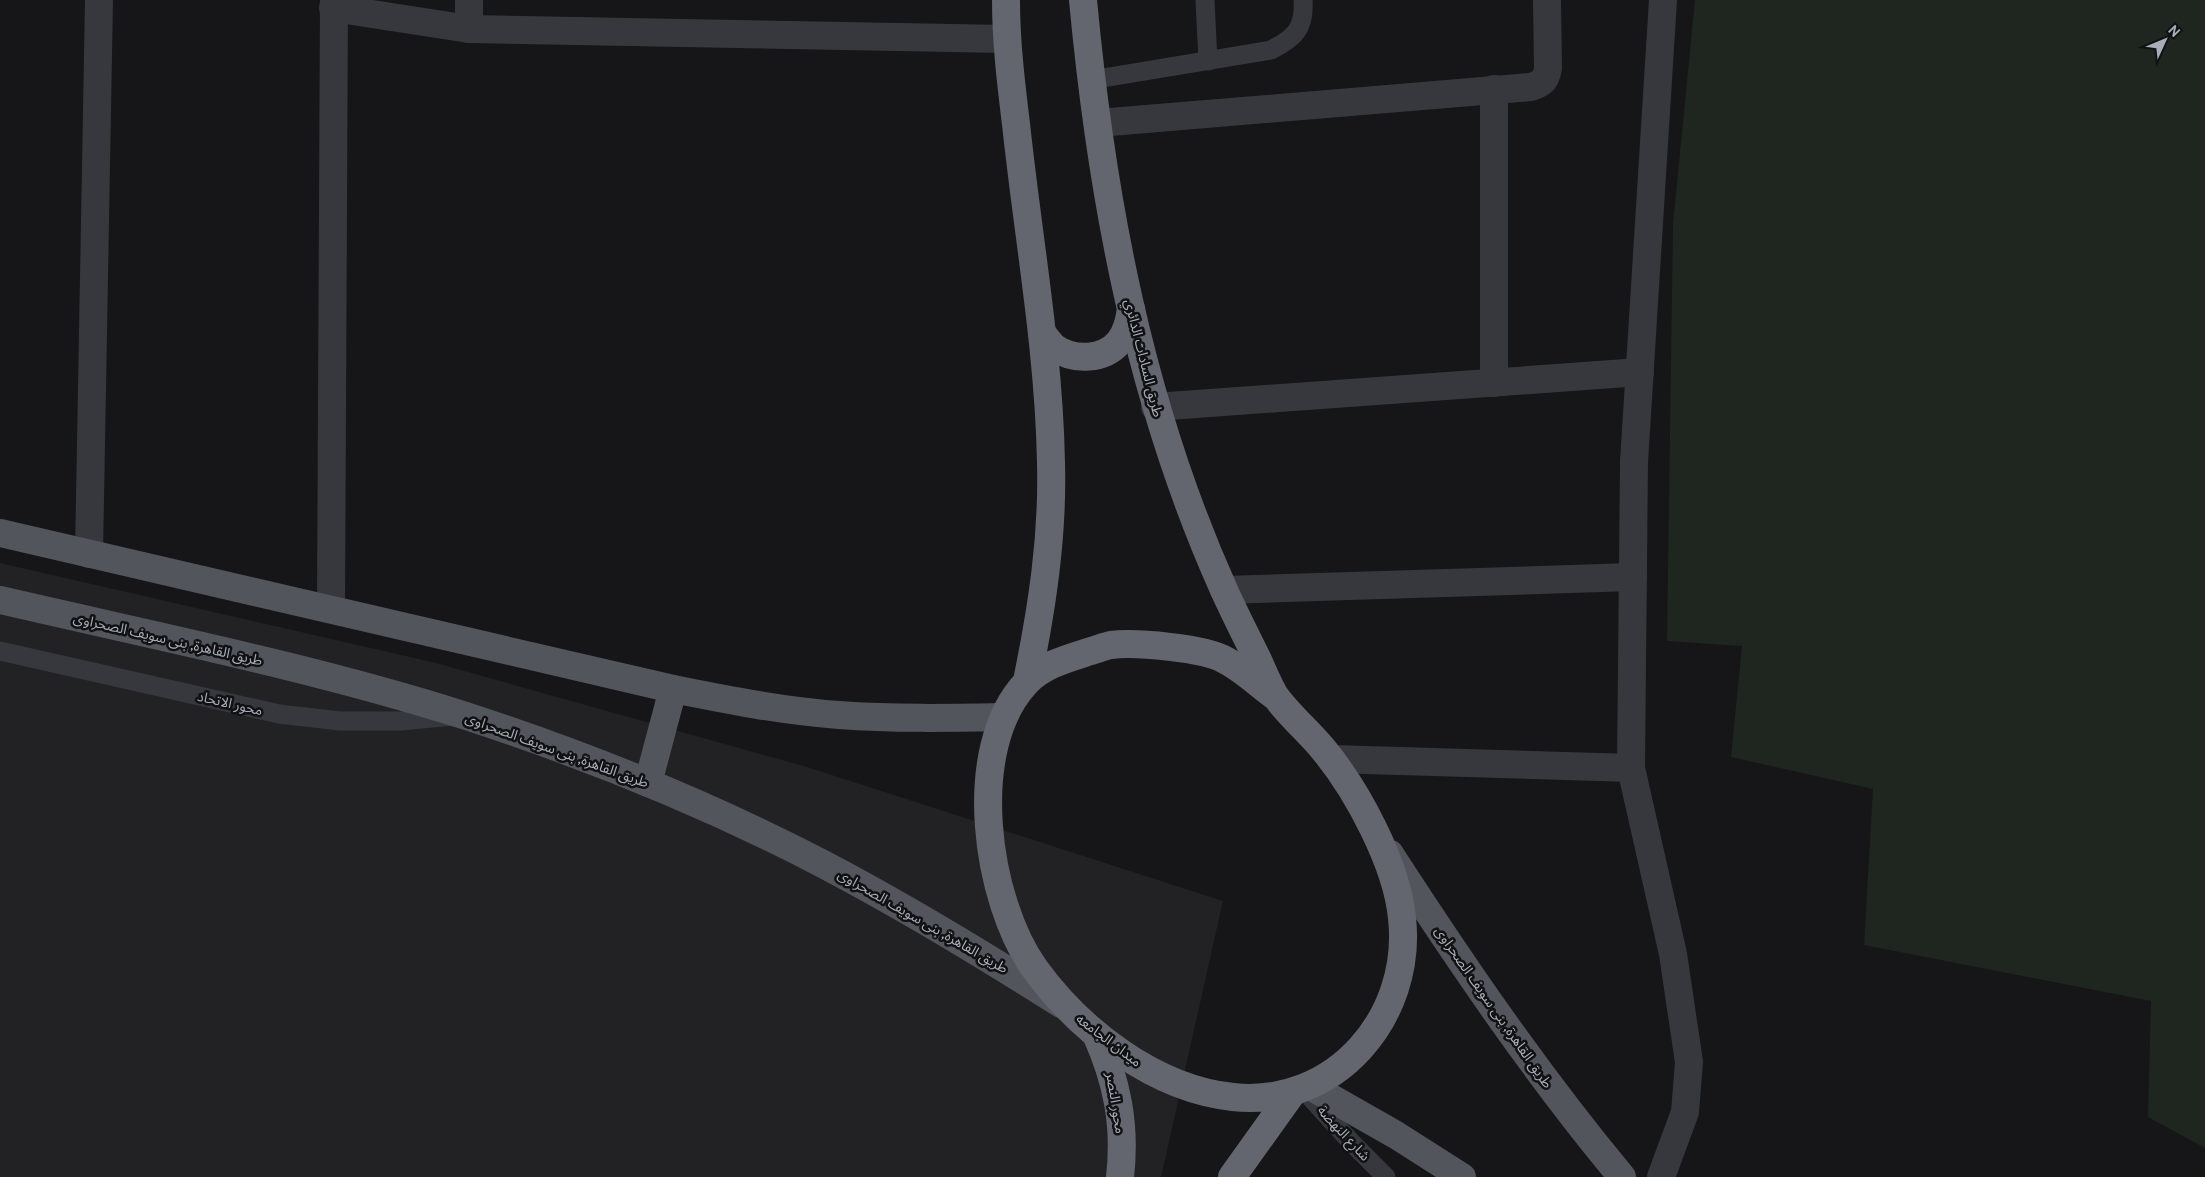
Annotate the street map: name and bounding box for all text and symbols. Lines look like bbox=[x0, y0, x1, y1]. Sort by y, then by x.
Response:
north arrow bbox=[2140, 15, 2190, 65]
text: N bbox=[2164, 22, 2183, 42]
street label: طريق السادات الدائري bbox=[1118, 297, 1165, 420]
street label: طريق القاهرة, بنى سويف الصحراوى bbox=[71, 610, 264, 671]
street label: محور الاتحاد bbox=[195, 689, 264, 720]
street label: طريق القاهرة, بنى سويف الصحراوى bbox=[463, 710, 650, 793]
street label: طريق القاهرة, بنى سويف الصحراوى bbox=[834, 867, 1010, 978]
street label: طريق القاهرة, بنى سويف الصحراوى bbox=[1430, 924, 1555, 1092]
street label: ميدان الجامعه bbox=[1072, 1011, 1144, 1071]
street label: محور النصر bbox=[1101, 1070, 1128, 1135]
street label: شارع النهضة bbox=[1312, 1103, 1373, 1166]

